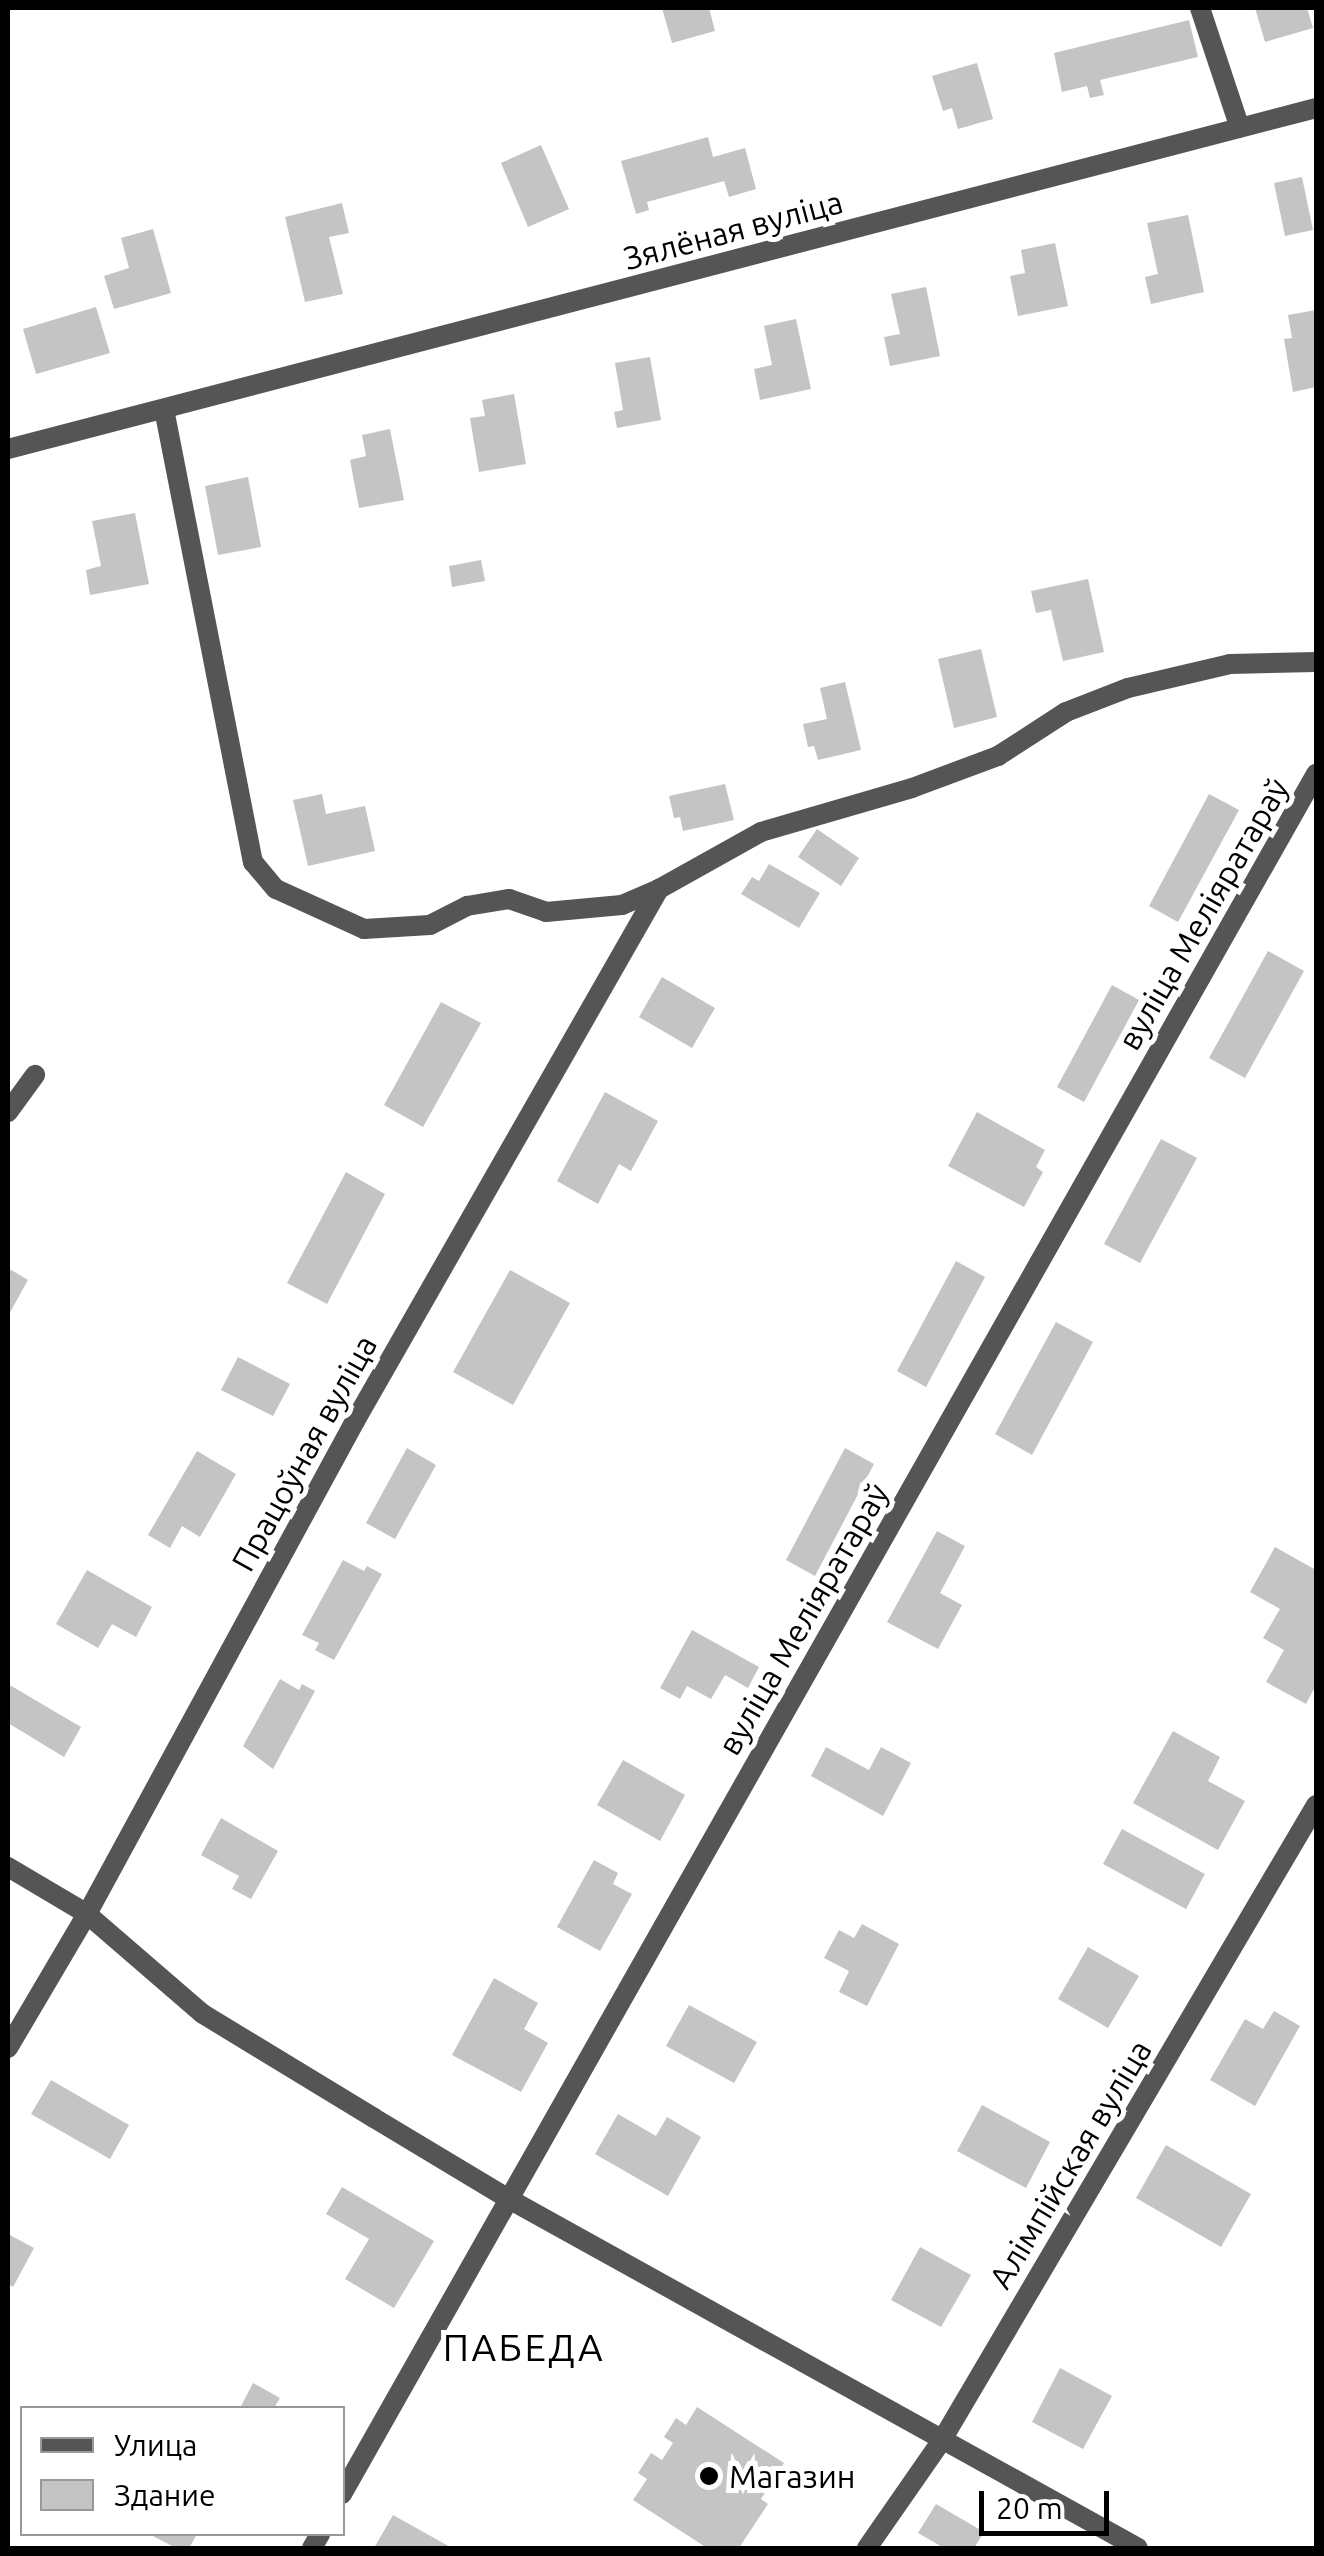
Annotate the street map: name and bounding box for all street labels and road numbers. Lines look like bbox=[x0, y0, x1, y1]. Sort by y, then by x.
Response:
street label: Зялёная вуліца bbox=[619, 182, 847, 278]
street label: вуліца Меліяратараў bbox=[1110, 771, 1296, 1057]
street label: Працоўная вуліца bbox=[223, 1328, 385, 1578]
street label: вуліца Меліяратараў bbox=[710, 1476, 896, 1762]
street label: Алімпійская вуліца bbox=[981, 2033, 1159, 2295]

